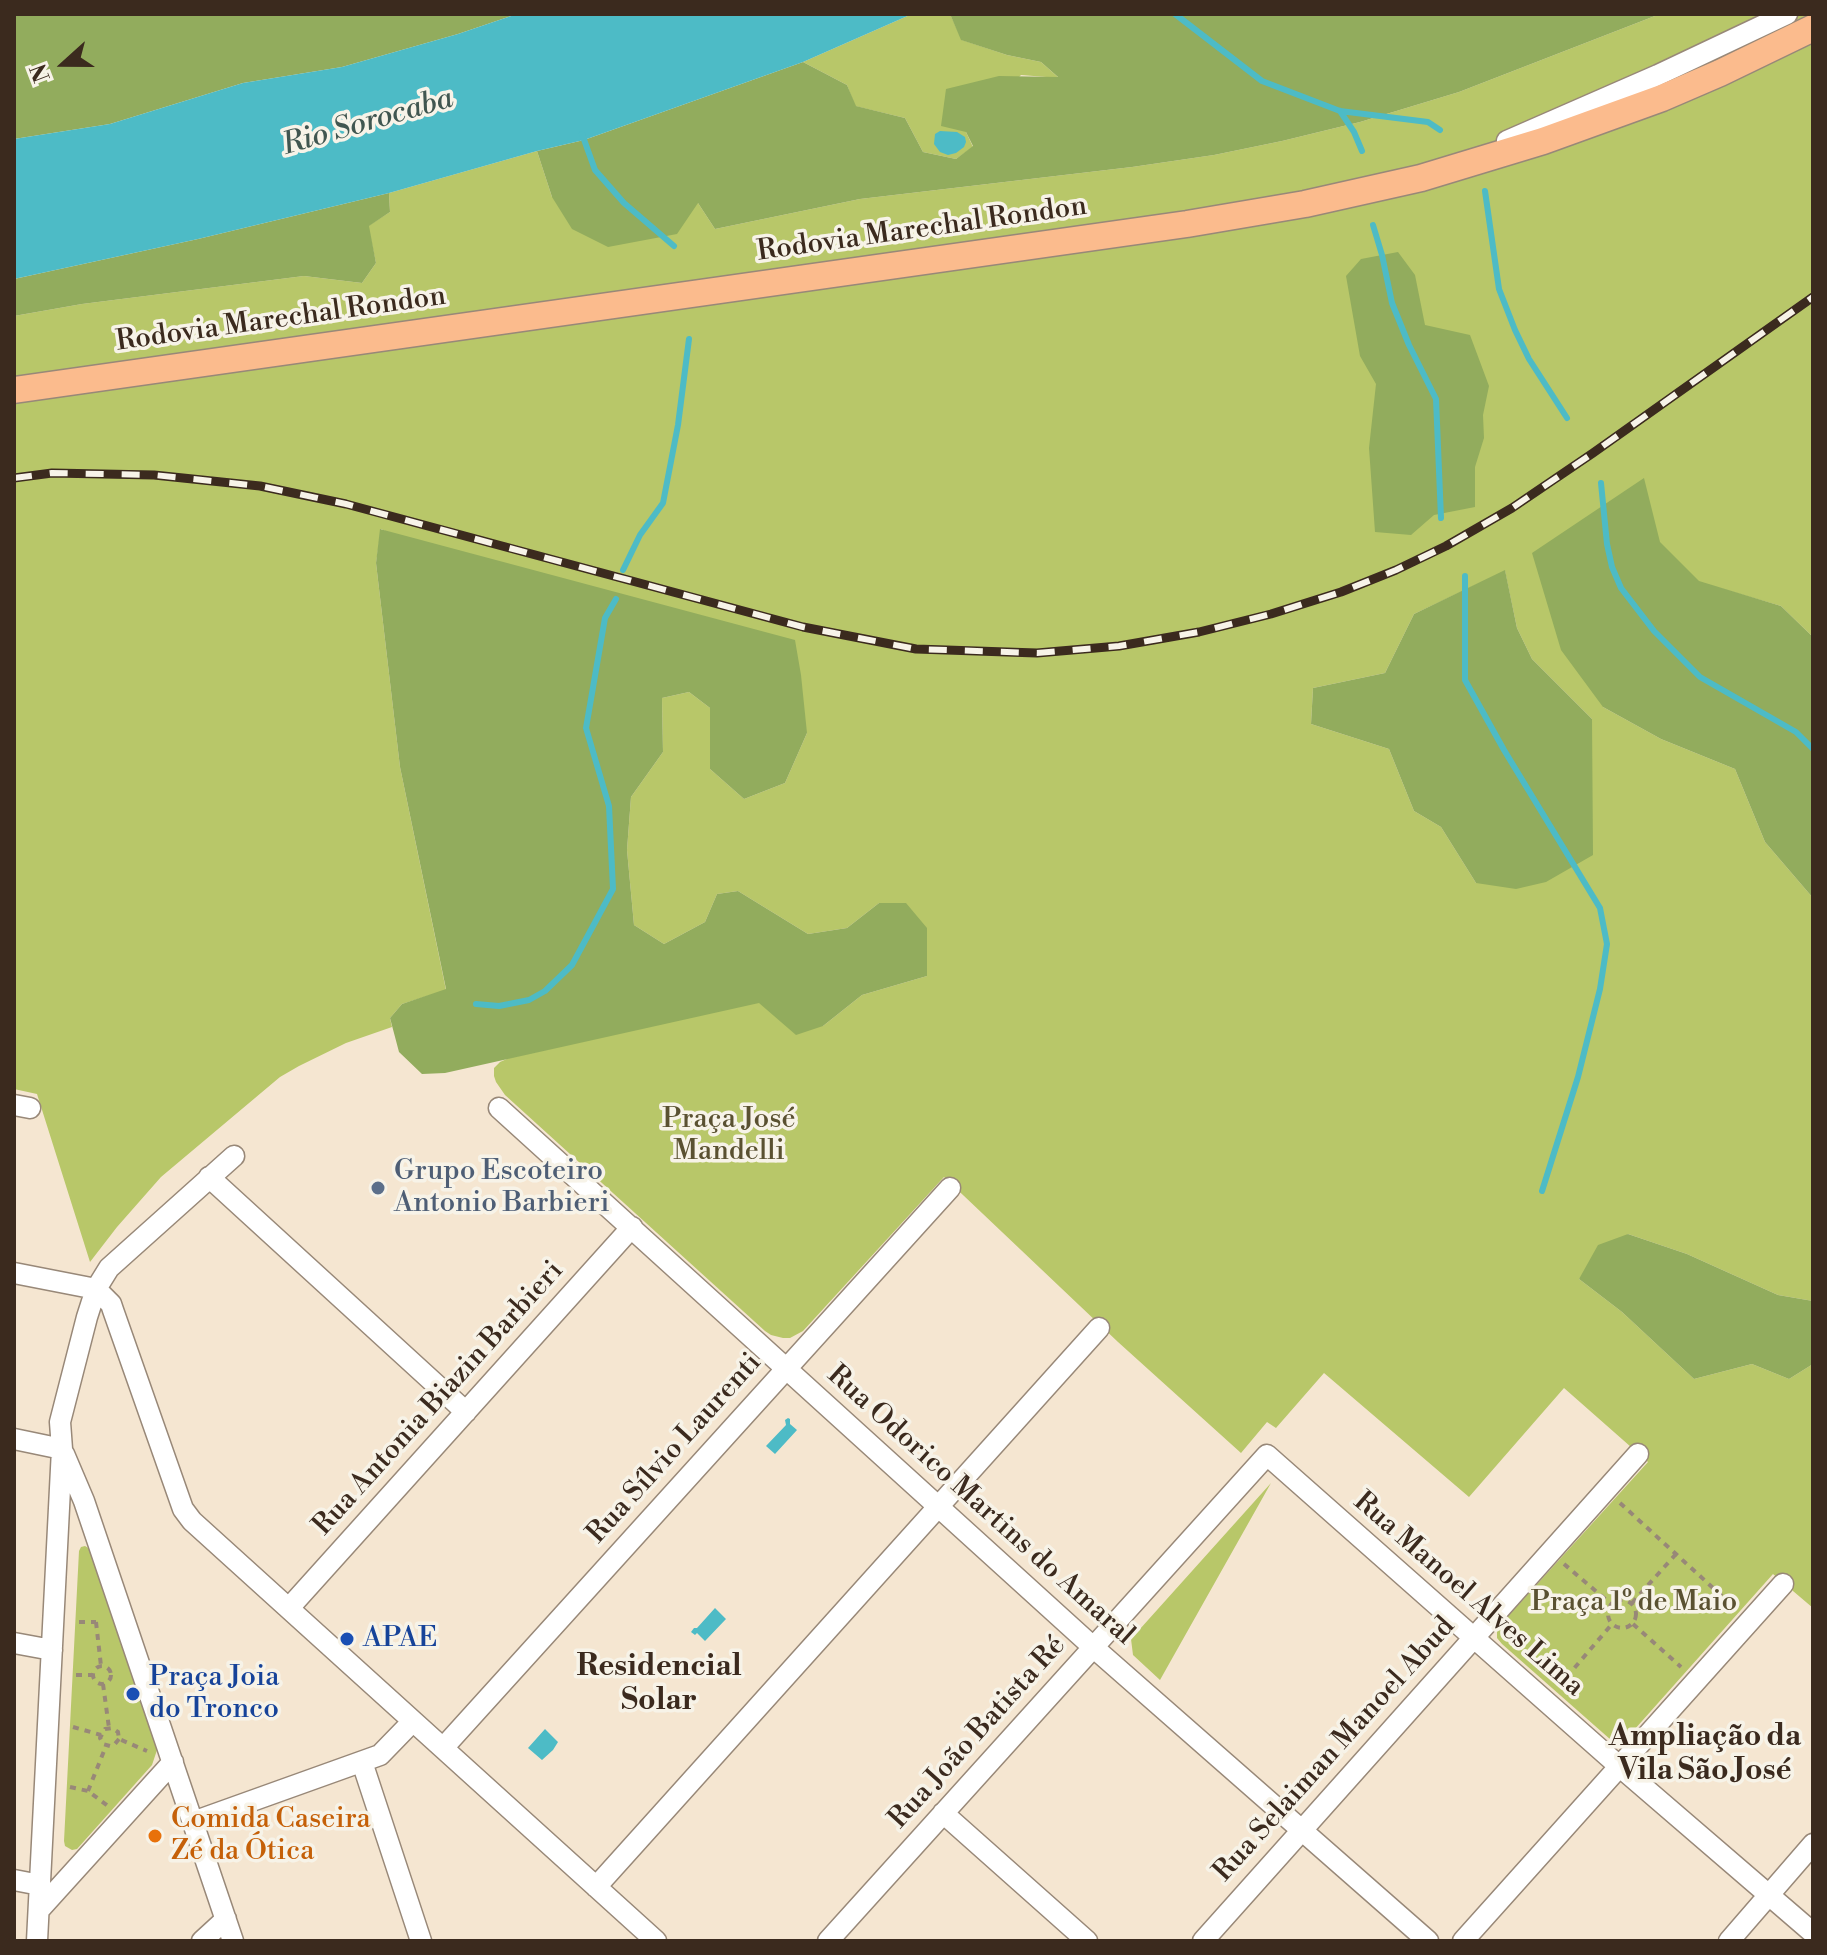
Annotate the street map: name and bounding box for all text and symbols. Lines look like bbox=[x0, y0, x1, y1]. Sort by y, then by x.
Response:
north arrow bbox=[24, 24, 104, 104]
text: N bbox=[25, 60, 57, 86]
water label: Rio Sorocaba bbox=[279, 81, 457, 165]
street label: Rodovia Marechal Rondon bbox=[755, 190, 1089, 270]
street label: Rodovia Marechal Rondon bbox=[114, 280, 448, 360]
park label: Praça José Mandelli bbox=[662, 1103, 796, 1169]
place label: Grupo Escoteiro Antonio Barbieri bbox=[394, 1155, 610, 1221]
marker: Grupo Escoteiro Antonio Barbieri bbox=[369, 1179, 387, 1197]
street label: Rua Antonia Biazin Barbieri bbox=[307, 1255, 571, 1543]
street label: Rua Sílvio Laurenti bbox=[581, 1347, 769, 1551]
street label: Rua Odorico Martins do Amaral bbox=[819, 1359, 1141, 1653]
street label: Rua Manoel Alves Lima bbox=[1346, 1486, 1590, 1704]
park label: Praça 1º de Maio bbox=[1531, 1586, 1737, 1620]
street label: Rua Selaiman Manoel Abud bbox=[1207, 1611, 1463, 1889]
place label: APAE bbox=[363, 1622, 437, 1656]
marker: APAE bbox=[338, 1630, 356, 1648]
street label: Rua João Batista Ré bbox=[883, 1630, 1073, 1836]
district label: Residencial Solar bbox=[577, 1650, 741, 1720]
place label: Praça Joia do Tronco bbox=[149, 1661, 280, 1727]
marker: Praça Joia do Tronco bbox=[124, 1685, 142, 1703]
district label: Ampliação da Vila São José bbox=[1609, 1720, 1801, 1790]
place label: Comida Caseira Zé da Ótica bbox=[171, 1803, 371, 1869]
marker: Comida Caseira Zé da Ótica bbox=[146, 1827, 164, 1845]

